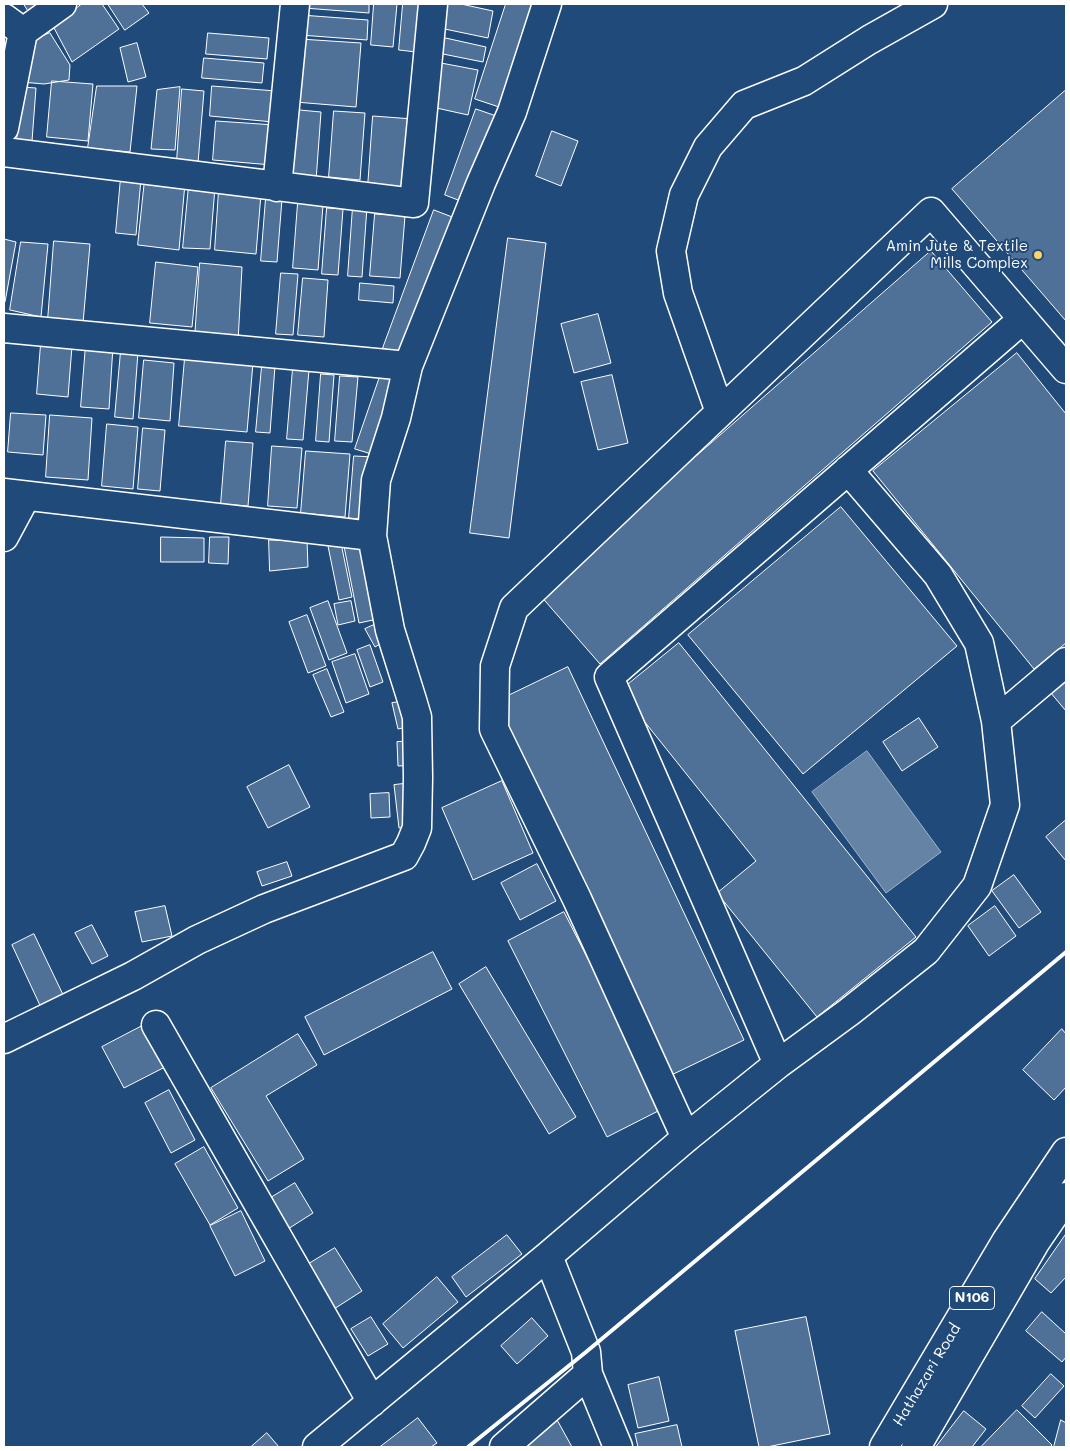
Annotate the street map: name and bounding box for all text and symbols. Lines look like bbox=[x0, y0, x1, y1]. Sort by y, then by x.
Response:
place label: Amin Jute & Textile Mills Complex bbox=[886, 237, 1028, 272]
marker: Amin Jute & Textile Mills Complex bbox=[1032, 249, 1044, 261]
road number: N106 bbox=[950, 1286, 994, 1310]
street label: Hathazari Road bbox=[889, 1320, 965, 1430]

